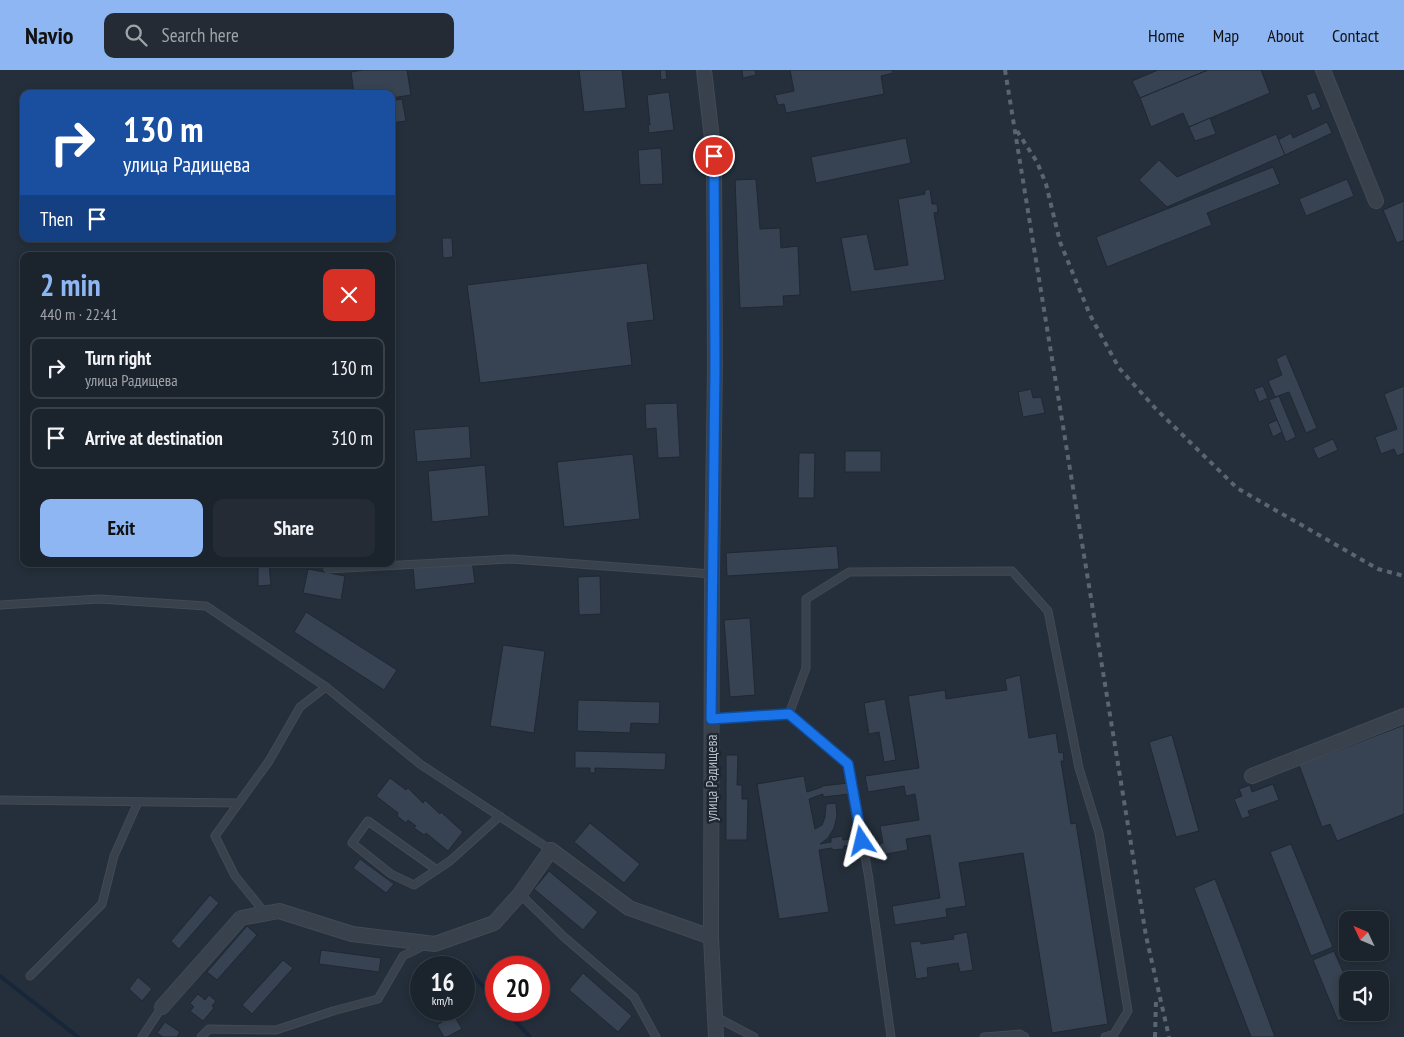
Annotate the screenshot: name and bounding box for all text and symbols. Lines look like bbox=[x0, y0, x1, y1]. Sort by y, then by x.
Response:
search box bbox=[104, 13, 454, 58]
text: Navio bbox=[25, 20, 74, 51]
icon: search bbox=[122, 21, 150, 49]
text: Search here bbox=[162, 23, 239, 47]
text: Home bbox=[1148, 24, 1185, 47]
text: Map bbox=[1213, 24, 1239, 47]
text: About bbox=[1267, 24, 1304, 47]
text: Contact bbox=[1332, 24, 1379, 47]
text: 130 m bbox=[123, 106, 204, 152]
icon: right bbox=[40, 110, 105, 175]
pin bbox=[693, 135, 735, 177]
icon: arrive bbox=[700, 142, 728, 170]
text: улица Радищева bbox=[123, 150, 250, 178]
icon: arrive bbox=[83, 205, 111, 233]
text: Then bbox=[40, 207, 73, 231]
text: 2 min bbox=[40, 265, 101, 304]
button: close bbox=[323, 269, 375, 321]
text: 440 m · 22:41 bbox=[40, 304, 118, 324]
text: Turn right bbox=[85, 346, 151, 370]
icon: right bbox=[42, 354, 70, 382]
text: 130 m bbox=[331, 356, 373, 380]
text: улица Радищева bbox=[85, 370, 178, 390]
icon: arrive bbox=[42, 424, 70, 452]
text: Arrive at destination bbox=[85, 426, 223, 450]
text: 310 m bbox=[331, 426, 373, 450]
button: Exit bbox=[40, 499, 203, 557]
button: Share bbox=[213, 499, 375, 557]
street label: улица Радищева bbox=[702, 735, 721, 821]
position arrow bbox=[835, 814, 887, 866]
north arrow bbox=[1339, 911, 1389, 961]
map controls bbox=[1339, 911, 1389, 1021]
speed limit sign: 20 bbox=[485, 956, 550, 1021]
text: 16 bbox=[431, 966, 454, 998]
button: sound bbox=[1339, 971, 1389, 1021]
text: km/h bbox=[432, 993, 453, 1008]

